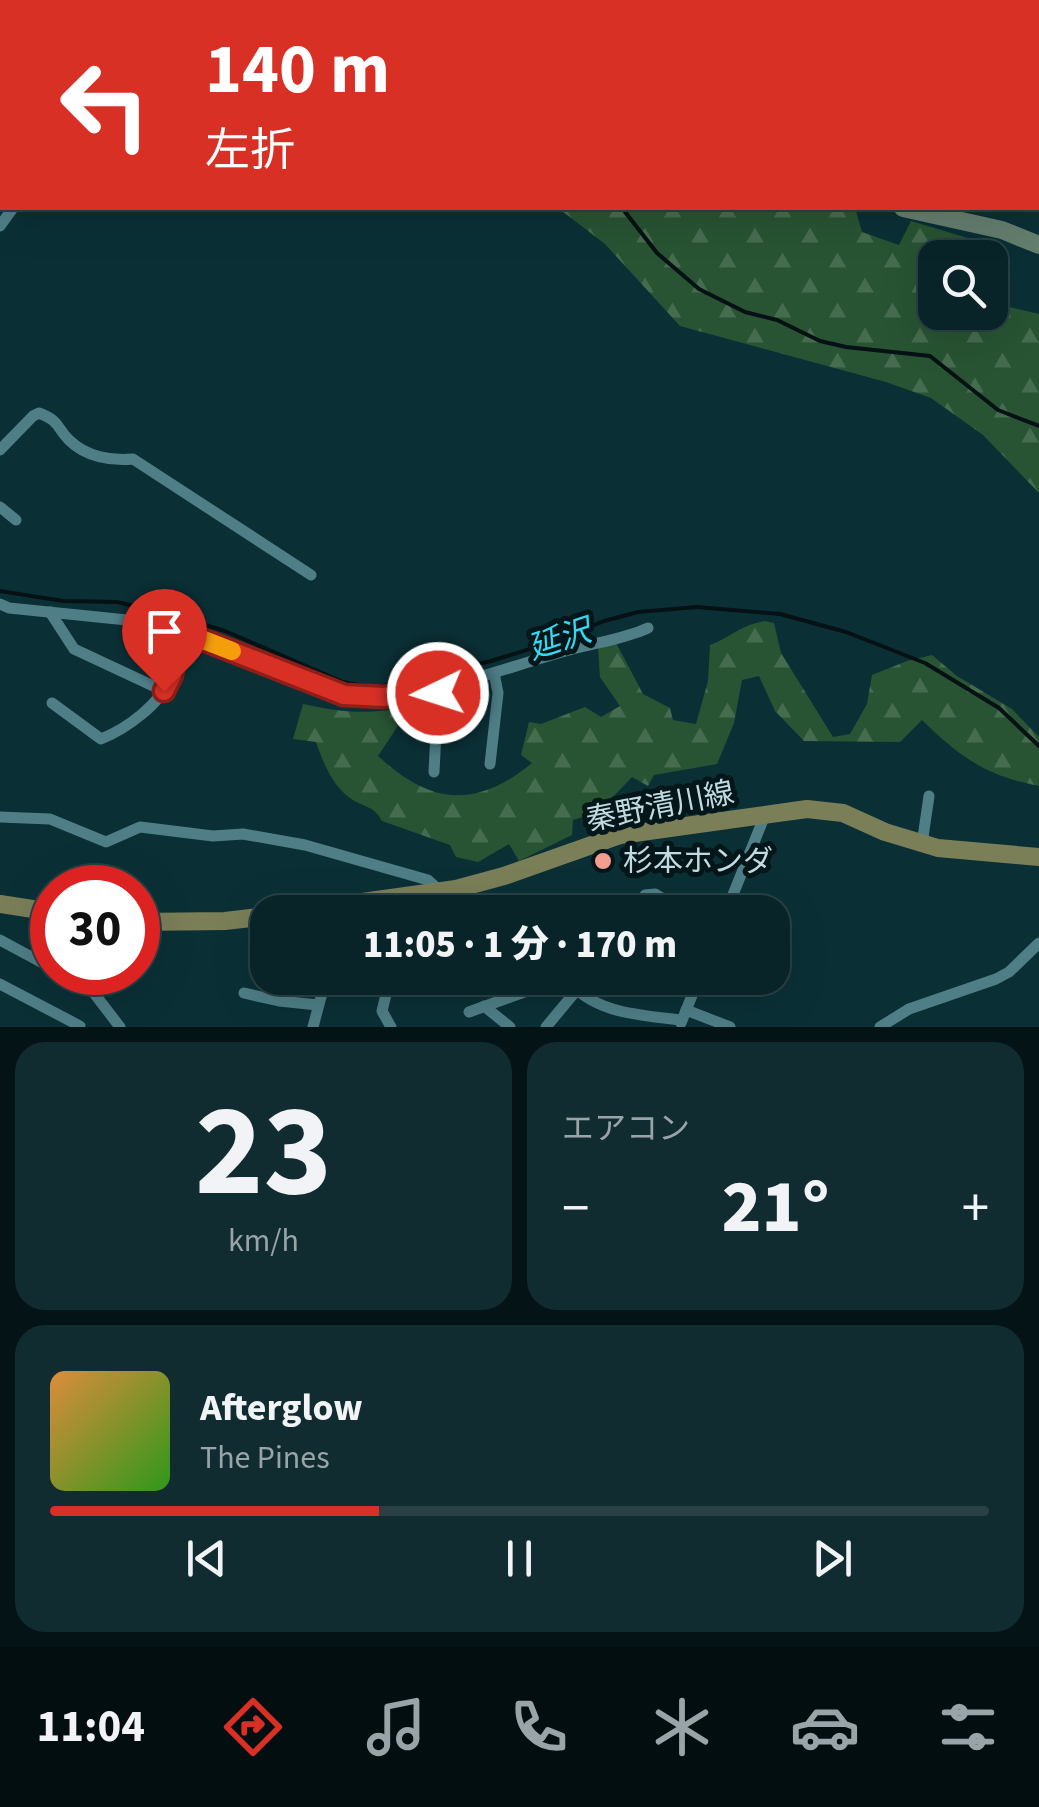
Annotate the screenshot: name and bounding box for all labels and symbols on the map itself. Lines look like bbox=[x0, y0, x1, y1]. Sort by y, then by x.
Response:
pin bbox=[122, 589, 207, 692]
water label: 延沢 bbox=[522, 607, 601, 672]
position arrow bbox=[386, 641, 490, 745]
street label: 秦野清川線 bbox=[582, 771, 738, 842]
place label: 杉本ホンダ bbox=[623, 840, 773, 883]
marker: 杉本ホンダ bbox=[592, 850, 614, 872]
speed limit sign: 30 bbox=[30, 865, 160, 995]

